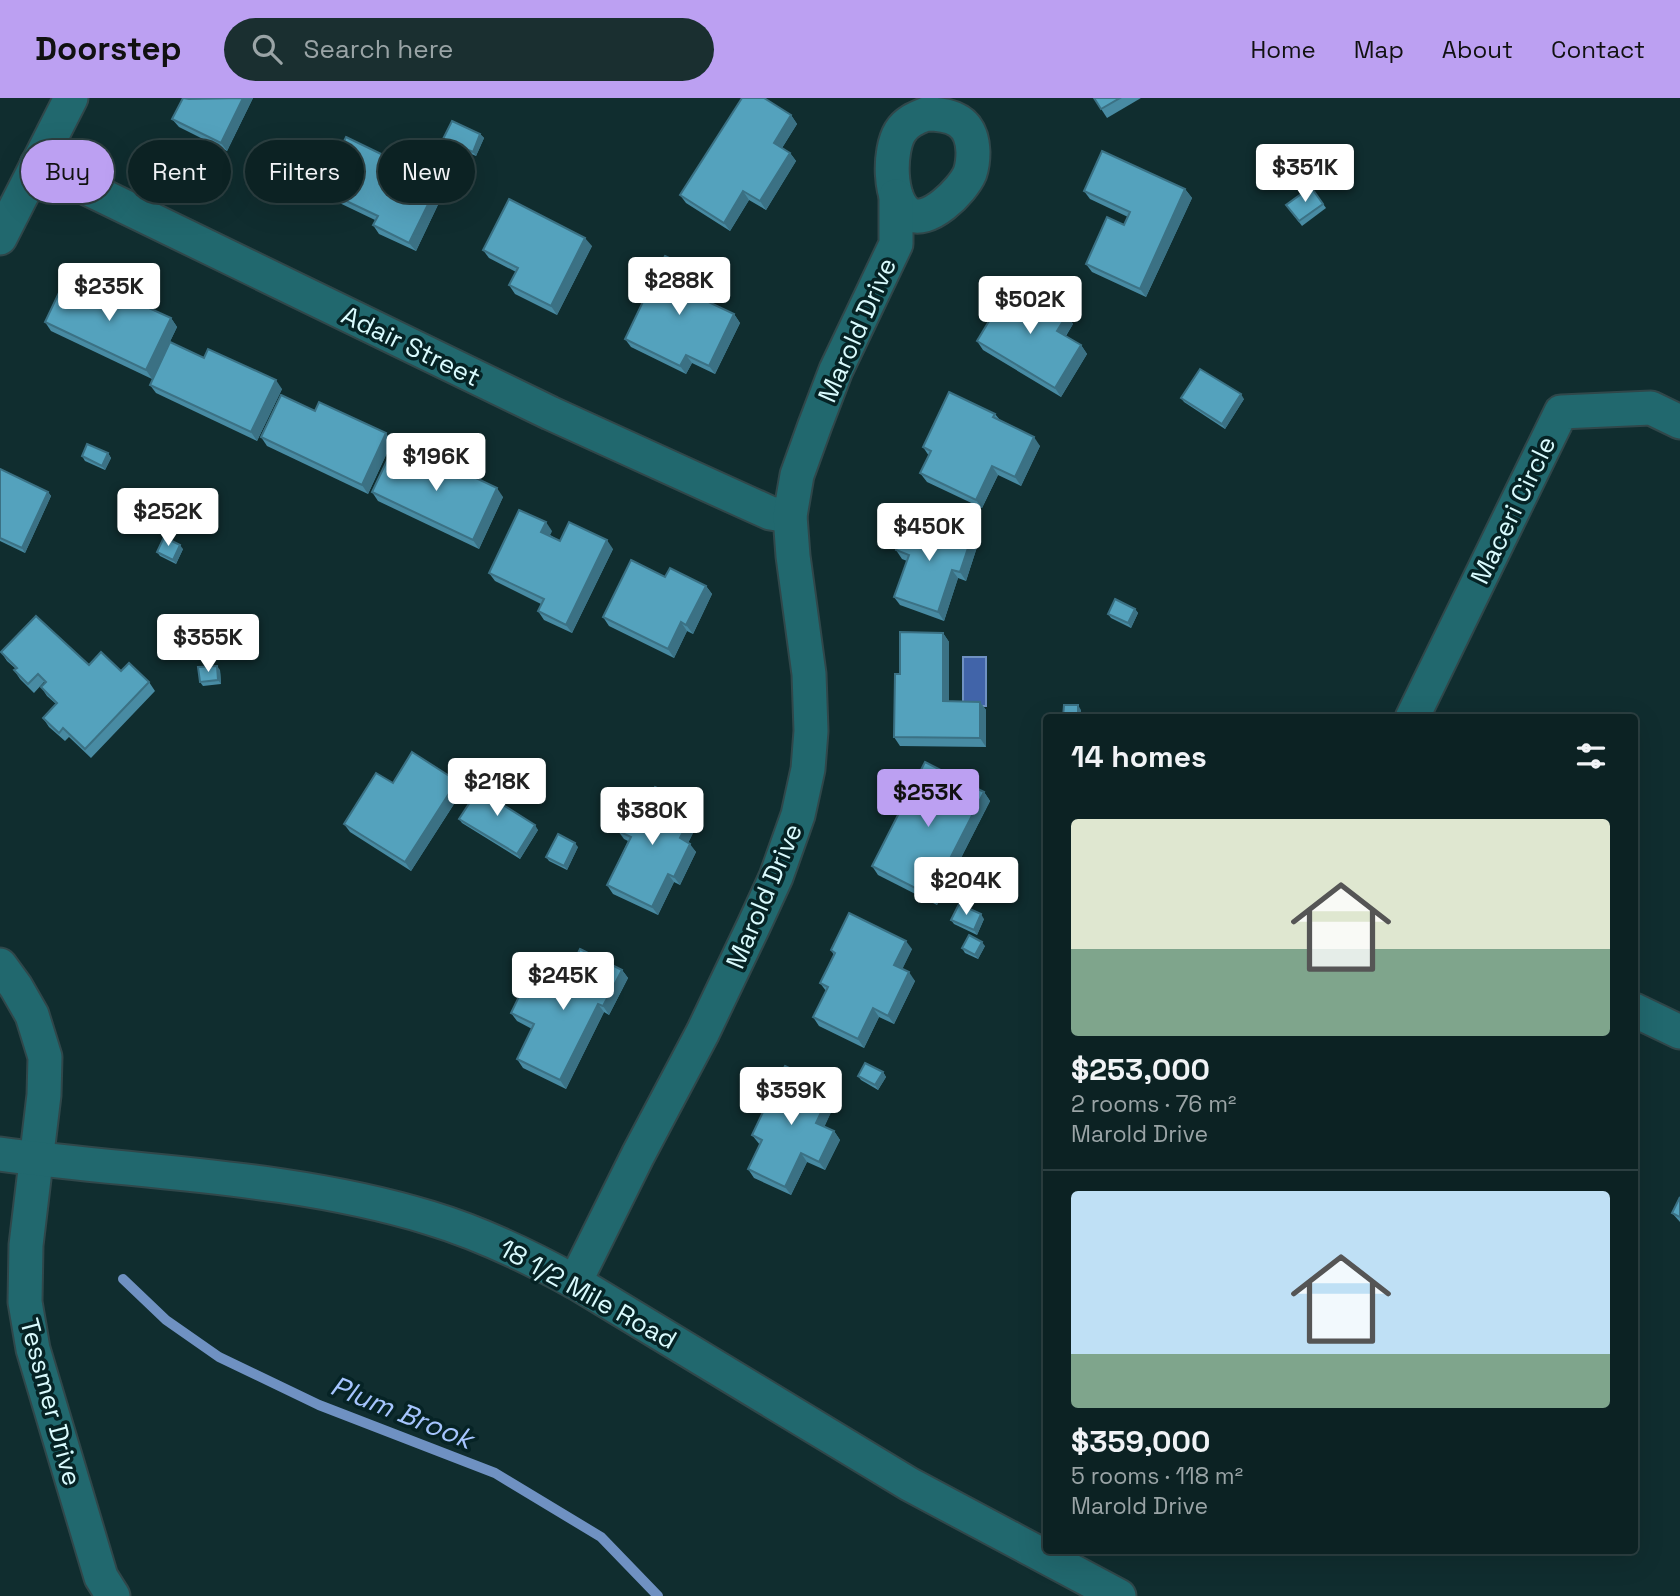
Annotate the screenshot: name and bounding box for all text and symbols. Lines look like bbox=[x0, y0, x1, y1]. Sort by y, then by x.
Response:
search box bbox=[224, 18, 714, 81]
text: Doorstep bbox=[35, 28, 182, 70]
icon: search bbox=[248, 30, 286, 68]
text: Search here bbox=[304, 32, 453, 66]
text: Home bbox=[1250, 34, 1316, 65]
text: Map bbox=[1354, 34, 1404, 65]
text: About bbox=[1442, 34, 1513, 65]
text: Contact bbox=[1551, 34, 1645, 65]
chip: Buy bbox=[21, 140, 114, 203]
chip: Rent bbox=[128, 140, 231, 203]
chip: Filters bbox=[245, 140, 364, 203]
chip: New bbox=[378, 140, 475, 203]
pin: $351K bbox=[1256, 144, 1354, 204]
text: $351K bbox=[1272, 152, 1338, 182]
street label: Marold Drive bbox=[810, 252, 904, 408]
pin: $288K bbox=[630, 258, 728, 317]
pin: $235K bbox=[60, 264, 158, 323]
text: $288K bbox=[644, 265, 714, 295]
text: $235K bbox=[74, 271, 144, 301]
pin: $502K bbox=[981, 276, 1079, 336]
text: $502K bbox=[995, 284, 1065, 314]
street label: Adair Street bbox=[336, 298, 486, 394]
street label: Maceri Circle bbox=[1463, 430, 1563, 590]
pin: $196K bbox=[387, 434, 485, 493]
text: $196K bbox=[402, 441, 470, 471]
pin: $252K bbox=[119, 489, 217, 548]
text: $252K bbox=[133, 496, 203, 526]
pin: $450K bbox=[880, 504, 978, 563]
text: $450K bbox=[893, 511, 965, 541]
pin: $355K bbox=[159, 614, 257, 674]
text: $355K bbox=[173, 622, 243, 652]
text: 14 homes bbox=[1071, 737, 1207, 776]
icon: filters bbox=[1572, 737, 1610, 775]
pin: $218K bbox=[448, 758, 546, 818]
text: $218K bbox=[464, 766, 530, 796]
pin: $253K bbox=[879, 770, 977, 829]
text: $253K bbox=[893, 777, 963, 807]
pin: $380K bbox=[603, 788, 701, 847]
text: $380K bbox=[616, 795, 688, 825]
street label: Marold Drive bbox=[718, 818, 810, 974]
pin: $204K bbox=[917, 858, 1015, 917]
icon: home bbox=[1278, 864, 1404, 990]
text: $204K bbox=[930, 865, 1002, 895]
pin: $245K bbox=[514, 953, 612, 1012]
text: $245K bbox=[528, 960, 598, 990]
text: $253,000 bbox=[1071, 1050, 1210, 1089]
pin: $359K bbox=[742, 1068, 840, 1127]
text: $359K bbox=[756, 1075, 826, 1105]
text: 2 rooms · 76 m² bbox=[1071, 1089, 1236, 1119]
text: Marold Drive bbox=[1071, 1119, 1208, 1149]
street label: 18 1/2 Mile Road bbox=[493, 1231, 683, 1357]
icon: home bbox=[1278, 1236, 1404, 1362]
street label: Tessmer Drive bbox=[12, 1315, 90, 1489]
water label: Plum Brook bbox=[326, 1367, 481, 1458]
text: $359,000 bbox=[1071, 1422, 1210, 1461]
text: 5 rooms · 118 m² bbox=[1071, 1461, 1243, 1491]
text: Marold Drive bbox=[1071, 1491, 1208, 1521]

